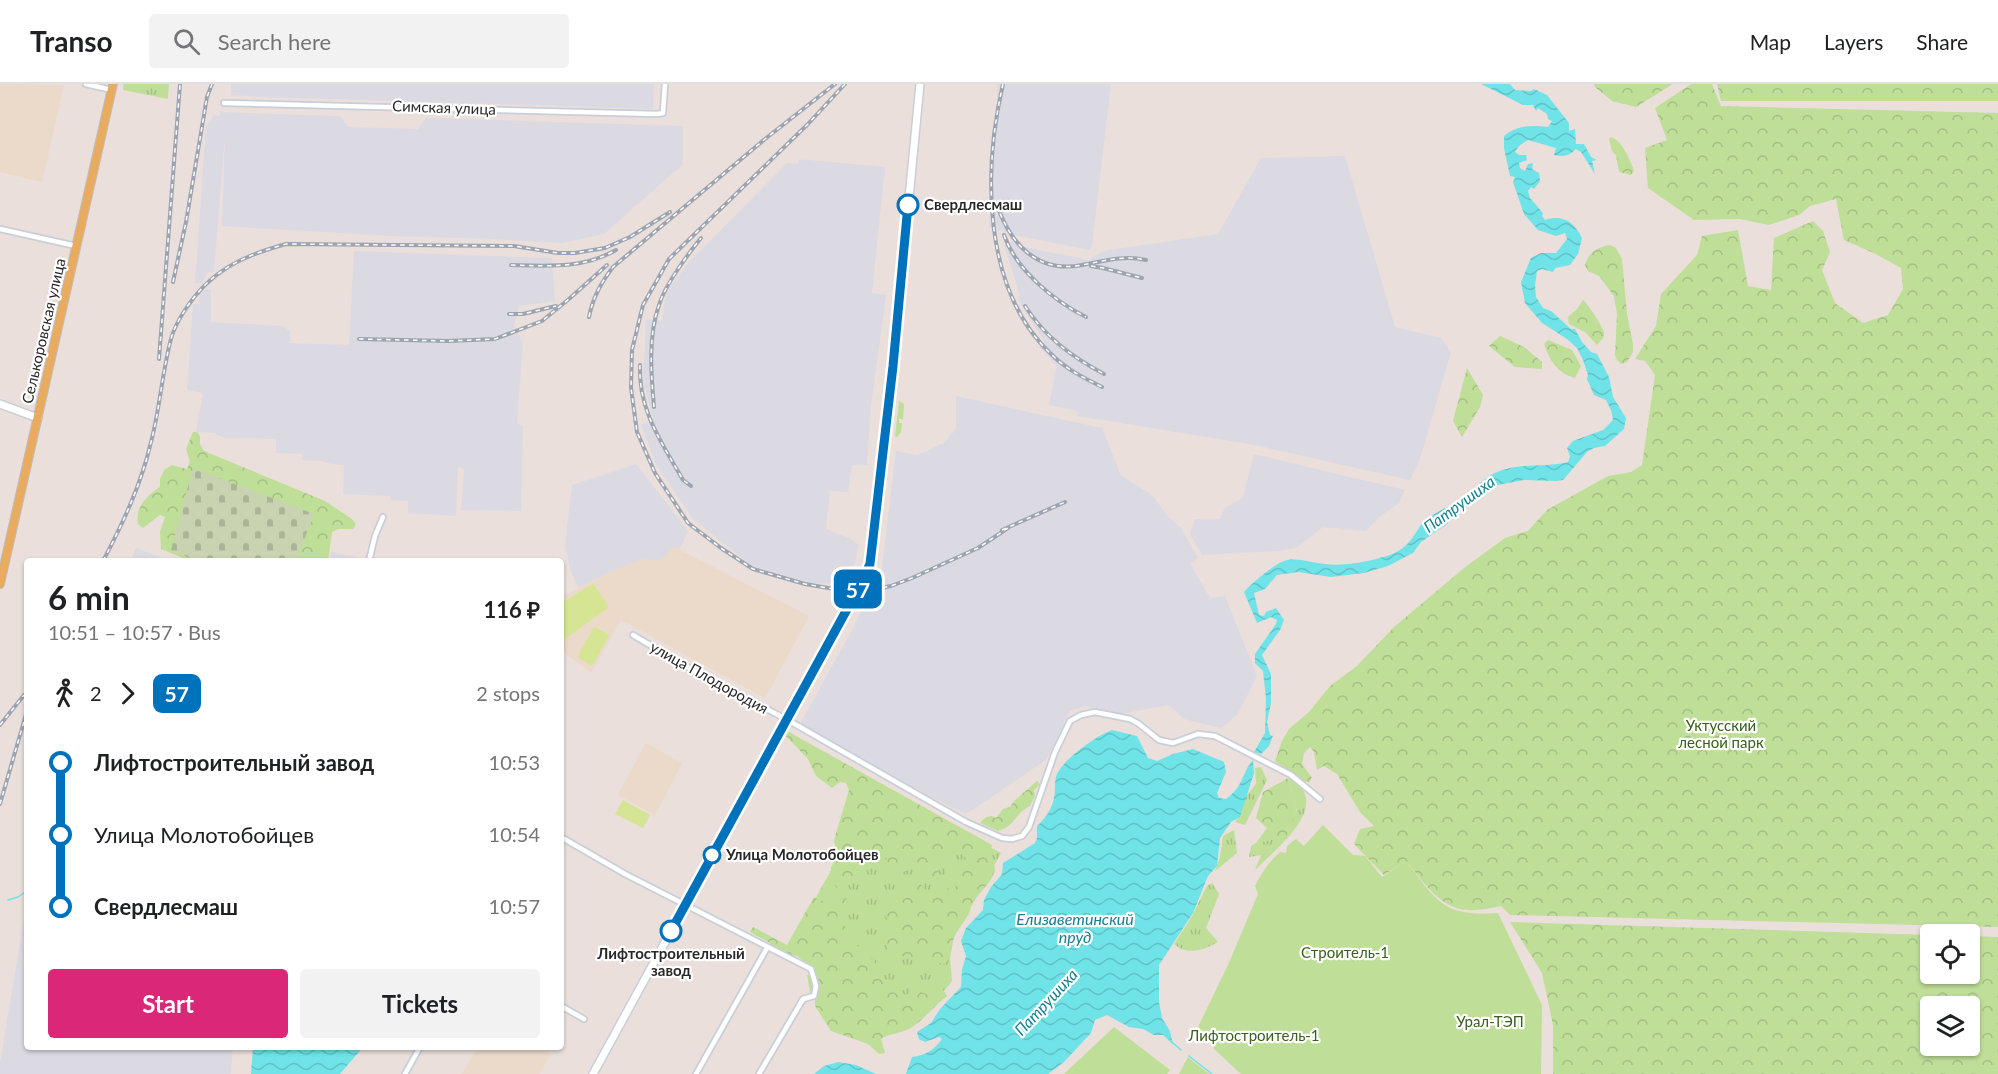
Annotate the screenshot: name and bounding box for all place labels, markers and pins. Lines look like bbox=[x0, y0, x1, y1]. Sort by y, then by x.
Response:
marker: Свердлесмаш bbox=[897, 194, 919, 216]
place label: Свердлесмаш bbox=[924, 195, 1022, 213]
place label: Улица Молотобойцев bbox=[725, 845, 879, 863]
marker: Улица Молотобойцев bbox=[703, 846, 721, 864]
marker: Лифтостроительный завод bbox=[660, 920, 682, 942]
place label: Лифтостроительный завод bbox=[596, 944, 745, 979]

